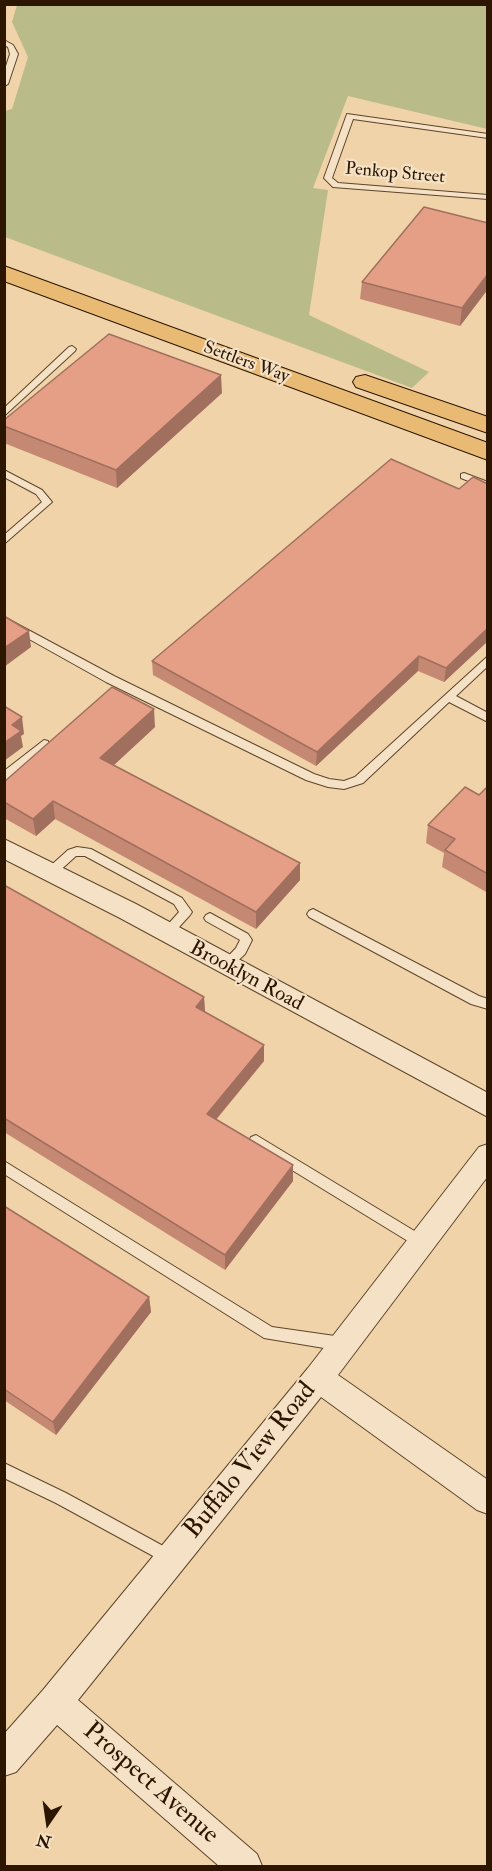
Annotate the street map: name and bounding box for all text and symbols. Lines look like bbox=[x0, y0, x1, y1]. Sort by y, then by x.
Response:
street label: Penkop Street bbox=[344, 159, 446, 189]
street label: Settlers Way bbox=[200, 337, 292, 389]
street label: Brooklyn Road bbox=[185, 936, 307, 1018]
street label: Buffalo View Road bbox=[178, 1376, 324, 1546]
street label: Prospect Avenue bbox=[76, 1717, 224, 1851]
north arrow bbox=[18, 1793, 78, 1853]
text: N bbox=[35, 1829, 53, 1852]

